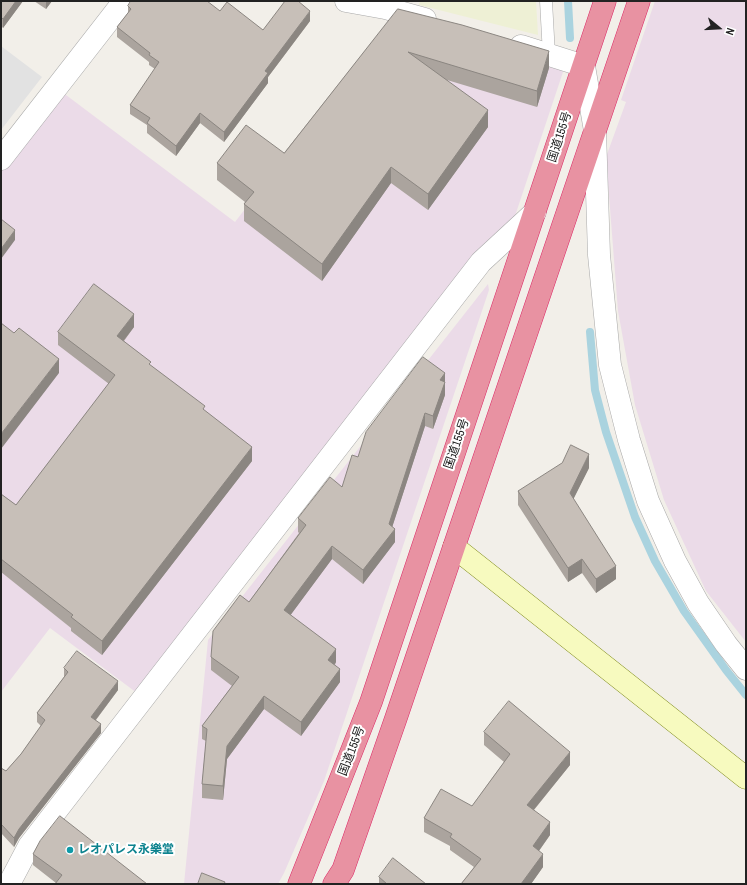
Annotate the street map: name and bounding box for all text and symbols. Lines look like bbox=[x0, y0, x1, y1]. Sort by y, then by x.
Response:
north arrow bbox=[699, 8, 739, 48]
text: N bbox=[723, 26, 738, 37]
street label: 国道155号 bbox=[545, 110, 575, 164]
street label: 国道155号 bbox=[442, 417, 472, 471]
street label: 国道155号 bbox=[336, 724, 368, 778]
place label: レオパレス永樂堂 bbox=[78, 843, 174, 857]
marker: レオパレス永樂堂 bbox=[65, 845, 75, 855]

